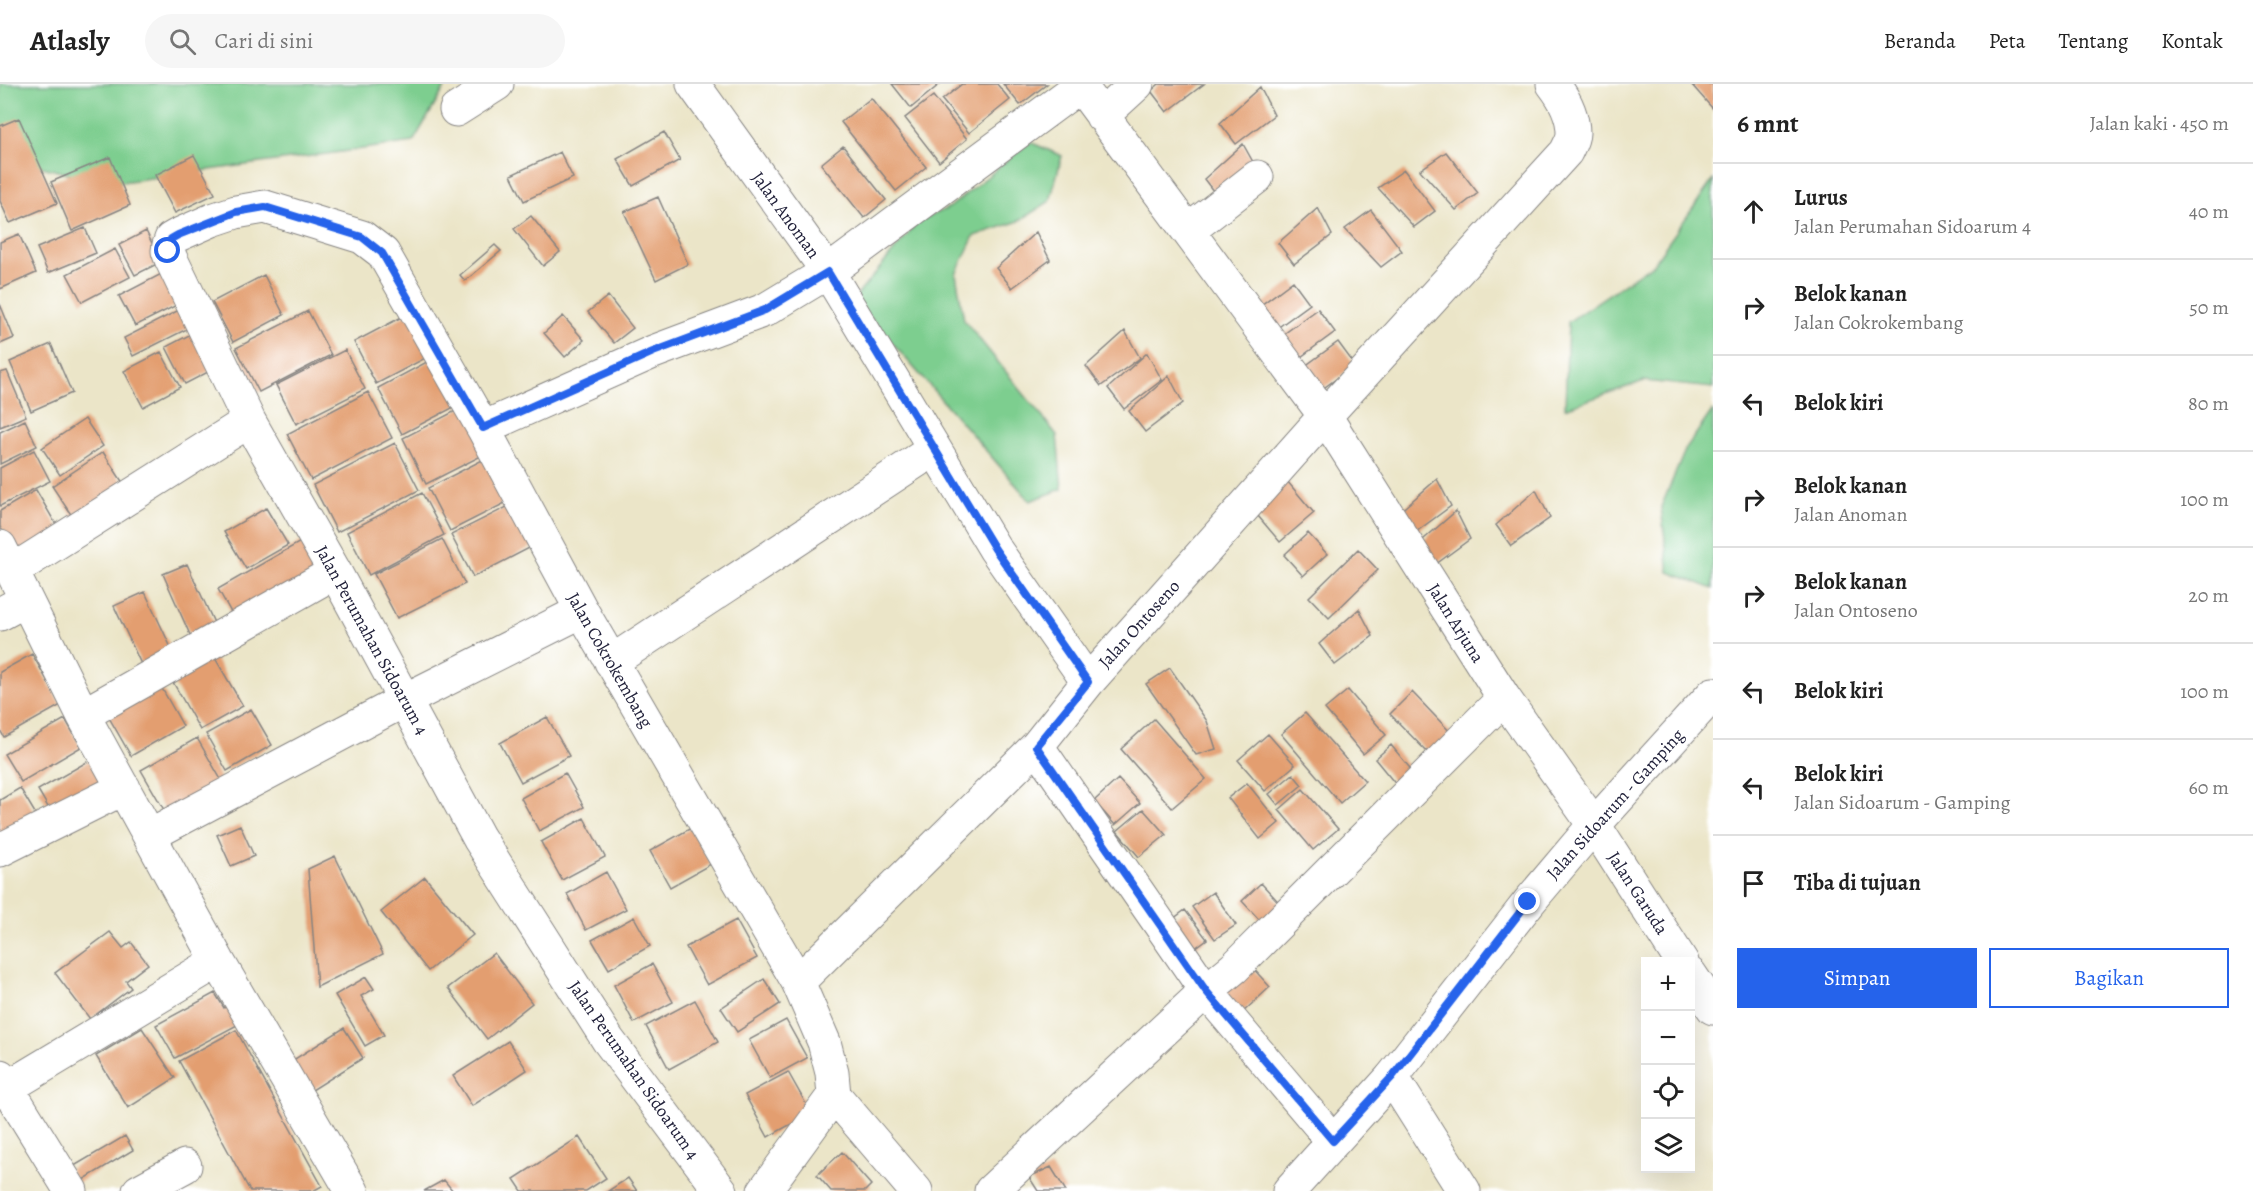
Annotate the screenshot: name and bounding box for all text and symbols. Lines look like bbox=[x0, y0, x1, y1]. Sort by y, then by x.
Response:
search box bbox=[145, 14, 565, 68]
text: Atlasly bbox=[30, 22, 109, 60]
icon: search bbox=[166, 25, 199, 58]
text: Cari di sini bbox=[214, 26, 313, 56]
text: Beranda bbox=[1884, 27, 1956, 55]
text: Peta bbox=[1989, 27, 2025, 55]
text: Tentang bbox=[2058, 27, 2128, 55]
text: Kontak bbox=[2161, 27, 2223, 55]
text: 6 mnt bbox=[1737, 106, 1799, 141]
text: Jalan kaki · 450 m bbox=[2089, 110, 2229, 137]
street label: Jalan Anoman bbox=[746, 167, 826, 263]
text: Lurus bbox=[1794, 183, 1848, 213]
icon: ahead bbox=[1737, 195, 1770, 228]
text: 40 m bbox=[2189, 198, 2229, 225]
text: Jalan Perumahan Sidoarum 4 bbox=[1794, 213, 2031, 240]
route start bbox=[154, 237, 180, 263]
text: Belok kanan bbox=[1794, 279, 1907, 309]
icon: right bbox=[1737, 291, 1770, 324]
text: 50 m bbox=[2189, 294, 2229, 321]
text: Jalan Cokrokembang bbox=[1794, 309, 1963, 336]
icon: left bbox=[1737, 387, 1770, 420]
text: Belok kiri bbox=[1794, 388, 1883, 418]
text: 80 m bbox=[2188, 390, 2229, 417]
text: Belok kanan bbox=[1794, 471, 1907, 501]
icon: right bbox=[1737, 483, 1770, 516]
text: 100 m bbox=[2180, 486, 2229, 513]
text: Jalan Anoman bbox=[1794, 501, 1908, 528]
street label: Jalan Perumahan Sidoarum 4 bbox=[310, 541, 434, 739]
text: Belok kanan bbox=[1794, 567, 1907, 597]
street label: Jalan Ontoseno bbox=[1093, 575, 1185, 673]
street label: Jalan Arjuna bbox=[1422, 579, 1490, 668]
icon: right bbox=[1737, 579, 1770, 612]
text: 20 m bbox=[2188, 582, 2229, 609]
street label: Jalan Cokrokembang bbox=[561, 588, 659, 732]
text: Jalan Ontoseno bbox=[1794, 597, 1918, 624]
icon: left bbox=[1737, 675, 1770, 708]
text: Belok kiri bbox=[1794, 676, 1883, 706]
text: 100 m bbox=[2180, 678, 2229, 705]
street label: Jalan Sidoarum - Gamping bbox=[1541, 724, 1689, 884]
text: Belok kiri bbox=[1794, 759, 1883, 789]
icon: left bbox=[1737, 771, 1770, 804]
text: 60 m bbox=[2189, 774, 2229, 801]
text: Jalan Sidoarum - Gamping bbox=[1794, 789, 2011, 816]
street label: Jalan Garuda bbox=[1602, 847, 1674, 940]
icon: arrive bbox=[1737, 867, 1770, 900]
text: Tiba di tujuan bbox=[1794, 868, 1921, 898]
route end bbox=[1514, 888, 1540, 914]
button: Simpan bbox=[1737, 948, 1977, 1008]
button: Bagikan bbox=[1989, 948, 2229, 1008]
map controls bbox=[1641, 957, 1695, 1173]
button: + bbox=[1641, 957, 1695, 1011]
street label: Jalan Perumahan Sidoarum 4 bbox=[563, 976, 705, 1164]
button: − bbox=[1641, 1011, 1695, 1065]
button: locate bbox=[1641, 1065, 1695, 1119]
button: layers bbox=[1641, 1119, 1695, 1173]

